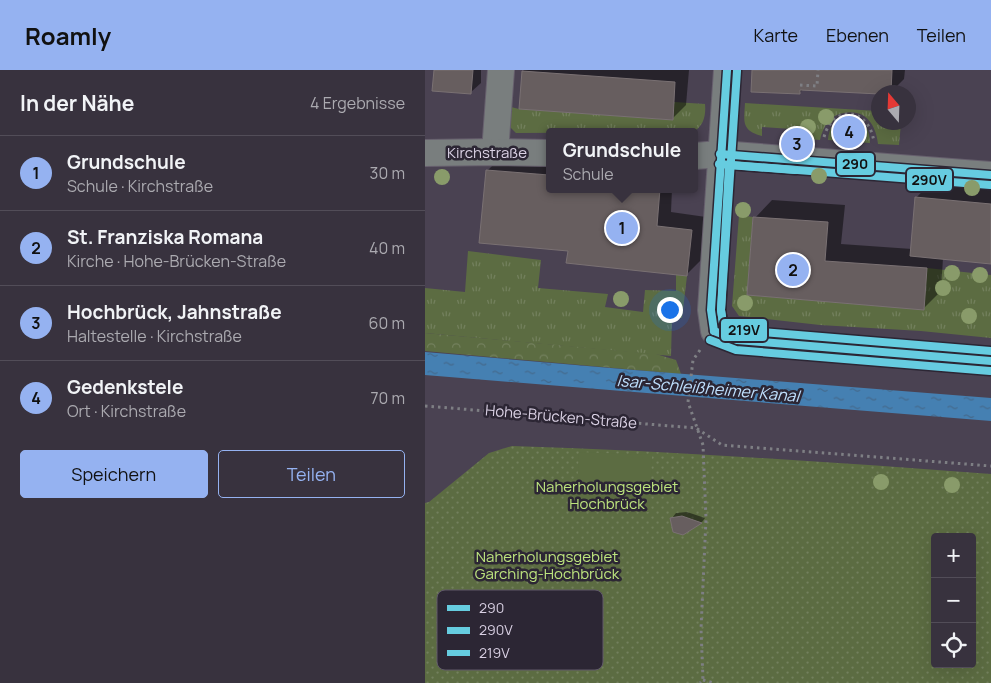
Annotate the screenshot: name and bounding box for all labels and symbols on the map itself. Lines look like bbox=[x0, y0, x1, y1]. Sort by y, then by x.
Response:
north arrow bbox=[871, 85, 916, 130]
pin: 4 bbox=[833, 113, 865, 151]
pin: 3 bbox=[781, 125, 813, 163]
street label: Kirchstraße bbox=[447, 142, 527, 163]
line badge: 290 bbox=[836, 152, 875, 176]
text: 290 bbox=[842, 154, 868, 173]
line badge: 290V bbox=[906, 168, 953, 192]
text: 290V bbox=[911, 170, 947, 189]
pin: 1 bbox=[606, 209, 638, 247]
pin: 2 bbox=[777, 251, 809, 289]
your location bbox=[657, 297, 683, 323]
line badge: 219V bbox=[720, 318, 768, 342]
text: 219V bbox=[728, 320, 760, 339]
water label: Isar-Schleißheimer Kanal bbox=[616, 369, 802, 407]
street label: Hohe-Brücken-Straße bbox=[484, 399, 638, 434]
park label: Naherholungsgebiet Hochbrück bbox=[536, 476, 678, 514]
park label: Naherholungsgebiet Garching-Hochbrück bbox=[475, 546, 620, 584]
legend bbox=[437, 590, 603, 670]
text: 290 bbox=[479, 598, 504, 617]
text: 290V bbox=[479, 620, 513, 639]
text: 219V bbox=[479, 643, 510, 662]

